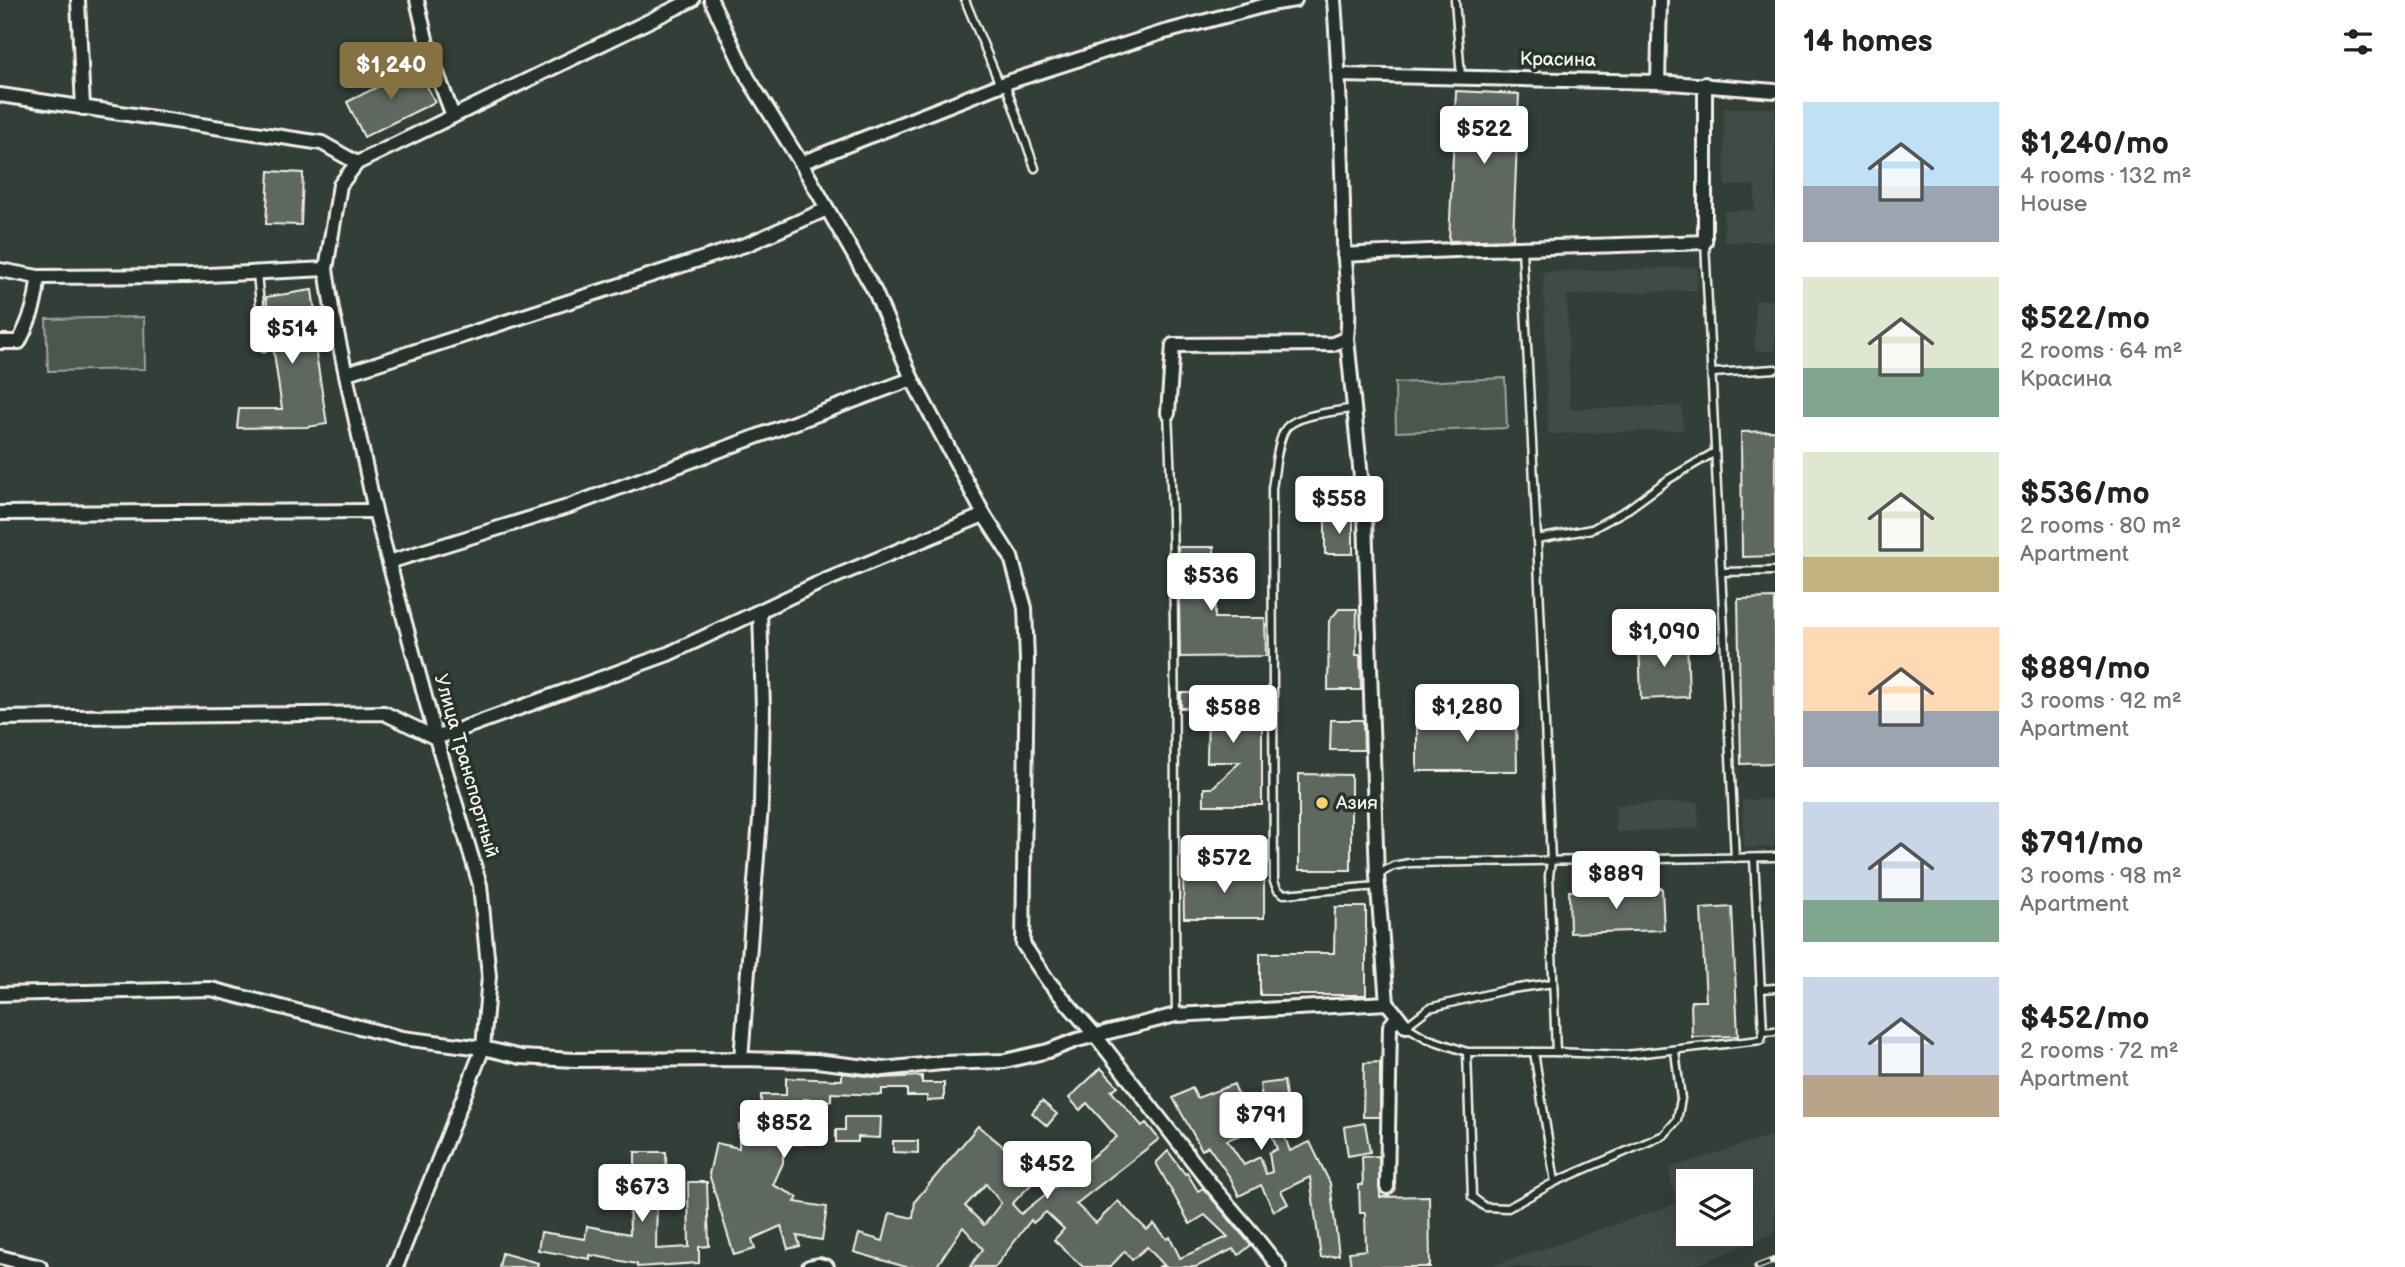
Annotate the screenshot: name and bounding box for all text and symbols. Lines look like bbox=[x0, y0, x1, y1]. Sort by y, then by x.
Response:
icon: filters bbox=[2339, 23, 2377, 61]
text: 14 homes bbox=[1803, 24, 1932, 60]
pin: $1,240 bbox=[334, 42, 448, 102]
street label: Красина bbox=[1520, 48, 1596, 72]
text: $1,240 bbox=[356, 51, 426, 79]
pin: $522 bbox=[1443, 106, 1525, 166]
text: $522 bbox=[1456, 115, 1512, 143]
text: $1,240/mo bbox=[2020, 126, 2169, 162]
icon: home bbox=[1859, 130, 1943, 214]
text: 4 rooms · 132 m² bbox=[2020, 162, 2191, 190]
text: House bbox=[2020, 190, 2087, 218]
text: $522/mo bbox=[2020, 301, 2150, 337]
icon: home bbox=[1859, 305, 1943, 389]
pin: $514 bbox=[251, 306, 333, 366]
text: $514 bbox=[266, 315, 318, 343]
text: 2 rooms · 64 m² bbox=[2020, 337, 2182, 365]
text: Красина bbox=[2020, 365, 2112, 393]
pin: $558 bbox=[1298, 476, 1380, 536]
text: $536/mo bbox=[2020, 476, 2150, 512]
icon: home bbox=[1859, 480, 1943, 564]
text: $558 bbox=[1311, 485, 1367, 513]
text: 2 rooms · 80 m² bbox=[2020, 512, 2181, 540]
text: Apartment bbox=[2020, 540, 2129, 568]
pin: $536 bbox=[1170, 554, 1252, 613]
text: $536 bbox=[1183, 562, 1239, 590]
pin: $1,090 bbox=[1607, 610, 1721, 669]
text: $1,090 bbox=[1628, 618, 1700, 646]
text: $889/mo bbox=[2020, 651, 2150, 687]
icon: home bbox=[1859, 655, 1943, 739]
street label: Улица Транспортный bbox=[429, 672, 503, 860]
pin: $1,280 bbox=[1410, 684, 1524, 744]
pin: $588 bbox=[1192, 686, 1274, 745]
text: 3 rooms · 92 m² bbox=[2020, 687, 2182, 715]
text: $1,280 bbox=[1431, 693, 1503, 721]
text: $588 bbox=[1205, 694, 1261, 722]
text: Apartment bbox=[2020, 715, 2129, 743]
place label: Азия bbox=[1335, 792, 1378, 815]
marker: Азия bbox=[1314, 795, 1330, 811]
text: $791/mo bbox=[2020, 826, 2143, 862]
icon: home bbox=[1859, 830, 1943, 914]
pin: $572 bbox=[1183, 836, 1265, 895]
text: $572 bbox=[1197, 844, 1251, 872]
pin: $889 bbox=[1575, 852, 1657, 911]
text: $889 bbox=[1588, 860, 1644, 888]
text: 3 rooms · 98 m² bbox=[2020, 862, 2182, 890]
text: Apartment bbox=[2020, 890, 2129, 918]
text: $452/mo bbox=[2020, 1001, 2149, 1037]
icon: home bbox=[1859, 1005, 1943, 1089]
text: 2 rooms · 72 m² bbox=[2020, 1037, 2179, 1065]
text: Apartment bbox=[2020, 1065, 2129, 1093]
pin: $791 bbox=[1220, 1092, 1302, 1152]
pin: $852 bbox=[743, 1100, 825, 1160]
text: $791 bbox=[1235, 1101, 1287, 1129]
text: $852 bbox=[756, 1109, 812, 1137]
pin: $452 bbox=[1006, 1142, 1088, 1201]
text: $452 bbox=[1019, 1150, 1075, 1178]
pin: $673 bbox=[601, 1164, 683, 1224]
map controls bbox=[1676, 1169, 1753, 1246]
button: layers bbox=[1676, 1169, 1753, 1246]
text: $673 bbox=[614, 1173, 670, 1201]

